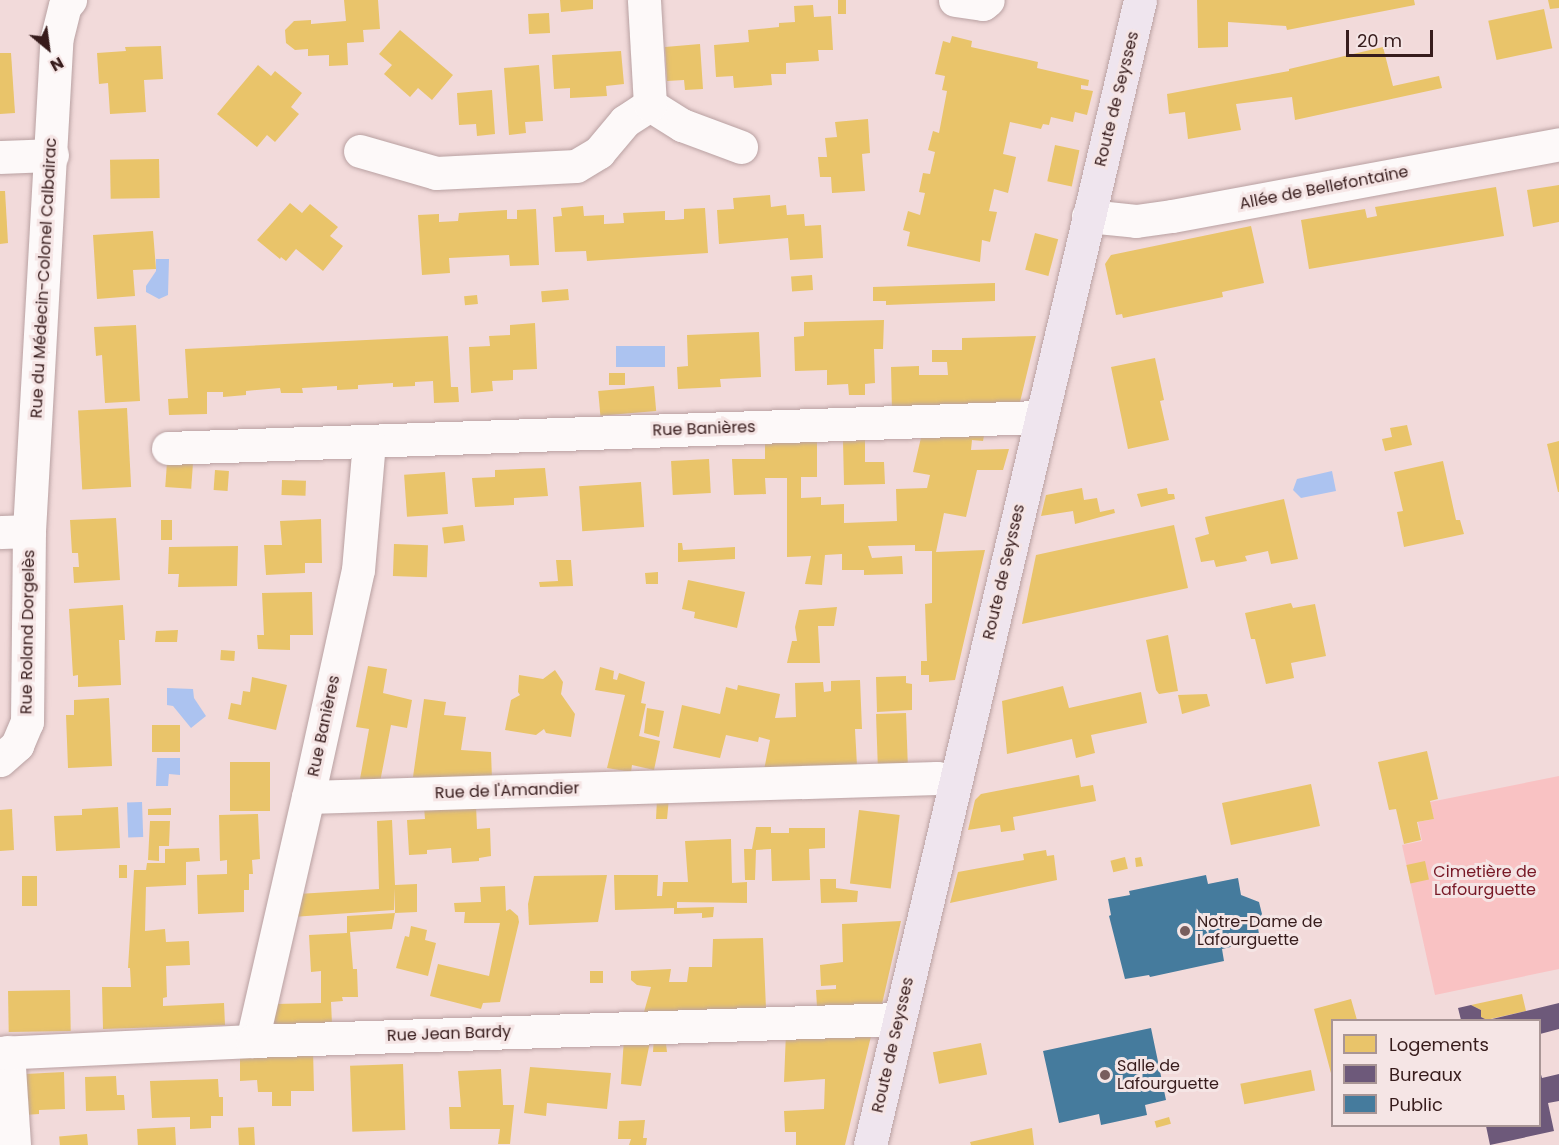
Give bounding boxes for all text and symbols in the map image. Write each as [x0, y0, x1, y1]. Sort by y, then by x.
north arrow [18, 18, 78, 78]
scale bar [1349, 18, 1436, 56]
text: 20 m [1357, 28, 1402, 53]
street label: Route de Seysses [1091, 29, 1143, 169]
text: N [46, 51, 68, 77]
street label: Rue du Médecin-Colonel Calbairac [27, 137, 61, 419]
street label: Allée de Bellefontaine [1238, 162, 1410, 214]
street label: Rue Banières [652, 418, 756, 440]
street label: Route de Seysses [979, 502, 1029, 642]
street label: Rue Roland Dorgelès [17, 550, 39, 714]
street label: Rue Banières [304, 674, 344, 778]
street label: Rue de l'Amandier [434, 779, 580, 803]
park label: Cimetière de Lafourguette [1433, 862, 1537, 900]
place label: Notre-Dame de Lafourguette [1197, 912, 1323, 950]
marker: Notre-Dame de Lafourguette [1178, 924, 1192, 938]
street label: Route de Seysses [868, 975, 918, 1115]
legend [1331, 1019, 1541, 1127]
street label: Rue Jean Bardy [387, 1022, 511, 1046]
text: Logements [1389, 1032, 1489, 1057]
place label: Salle de Lafourguette [1117, 1056, 1219, 1094]
text: Bureaux [1389, 1062, 1462, 1087]
marker: Salle de Lafourguette [1098, 1068, 1112, 1082]
text: Public [1389, 1092, 1443, 1117]

